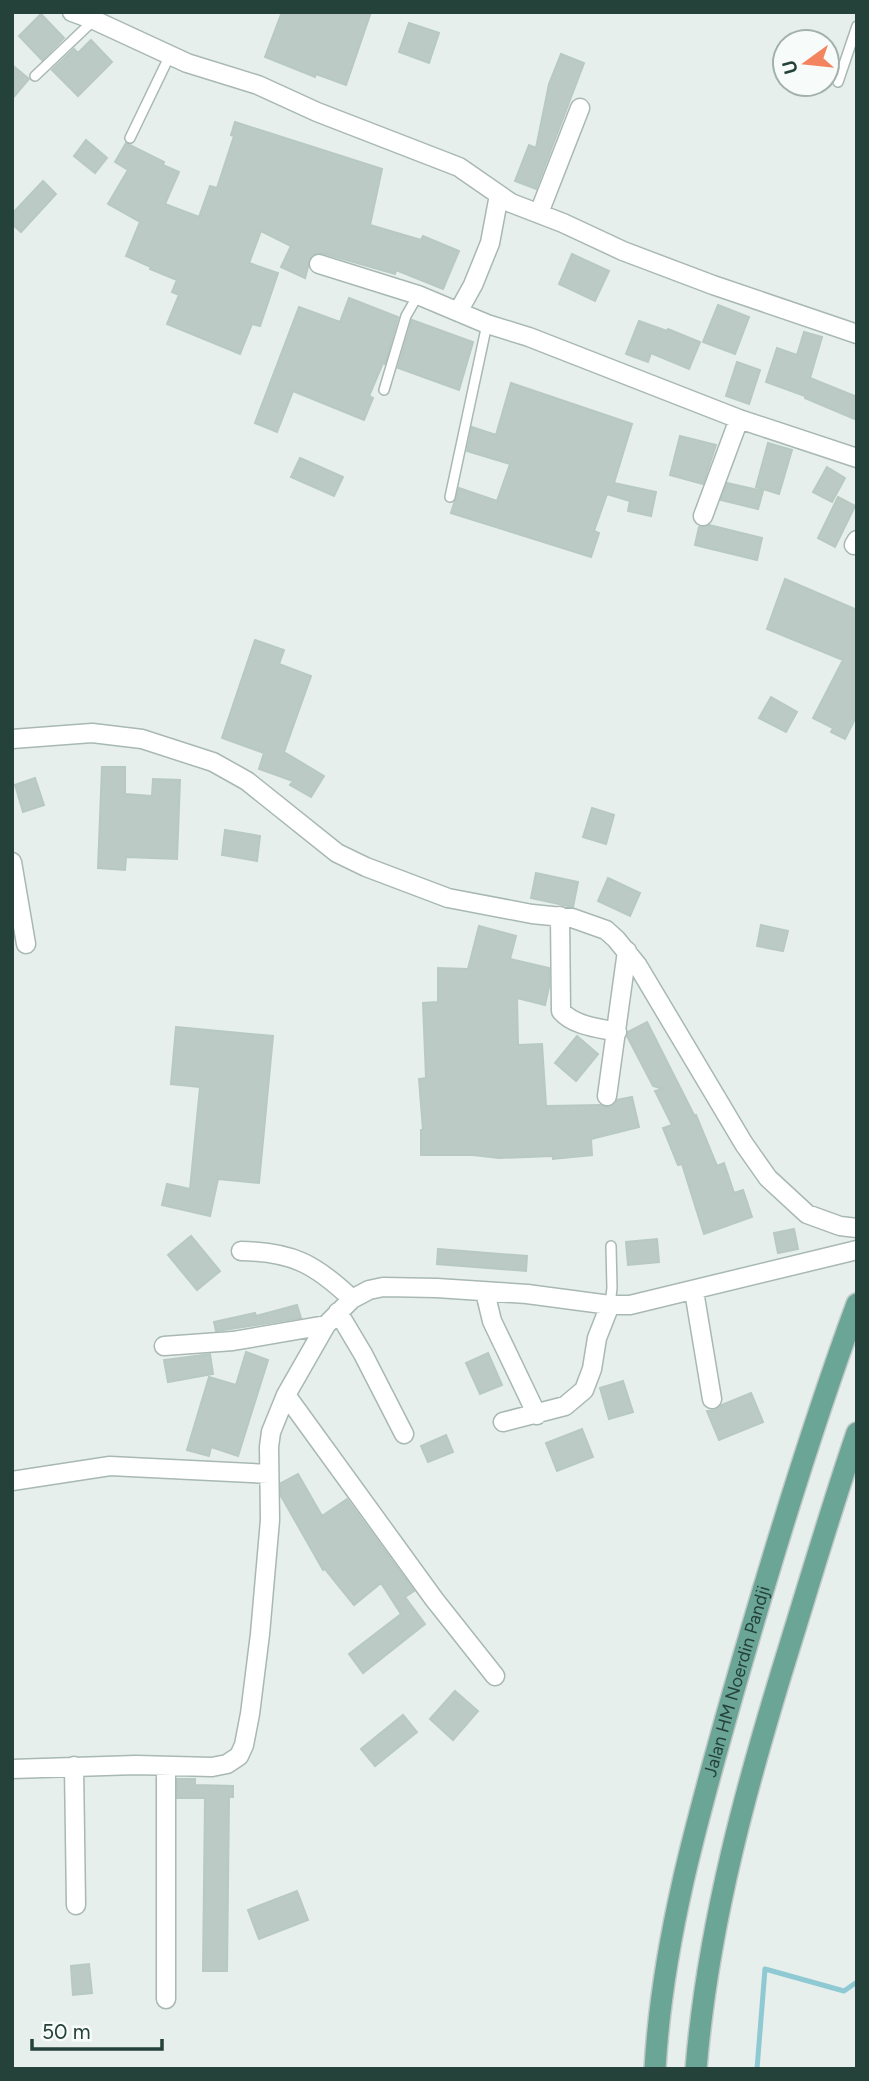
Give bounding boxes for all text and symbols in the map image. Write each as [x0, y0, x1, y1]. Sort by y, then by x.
north arrow [771, 28, 841, 98]
text: U [777, 58, 803, 77]
street label: Jalan HM Noerdin Pandji [699, 1583, 775, 1779]
scale bar [32, 2008, 161, 2052]
text: 50 m [42, 2019, 91, 2044]

